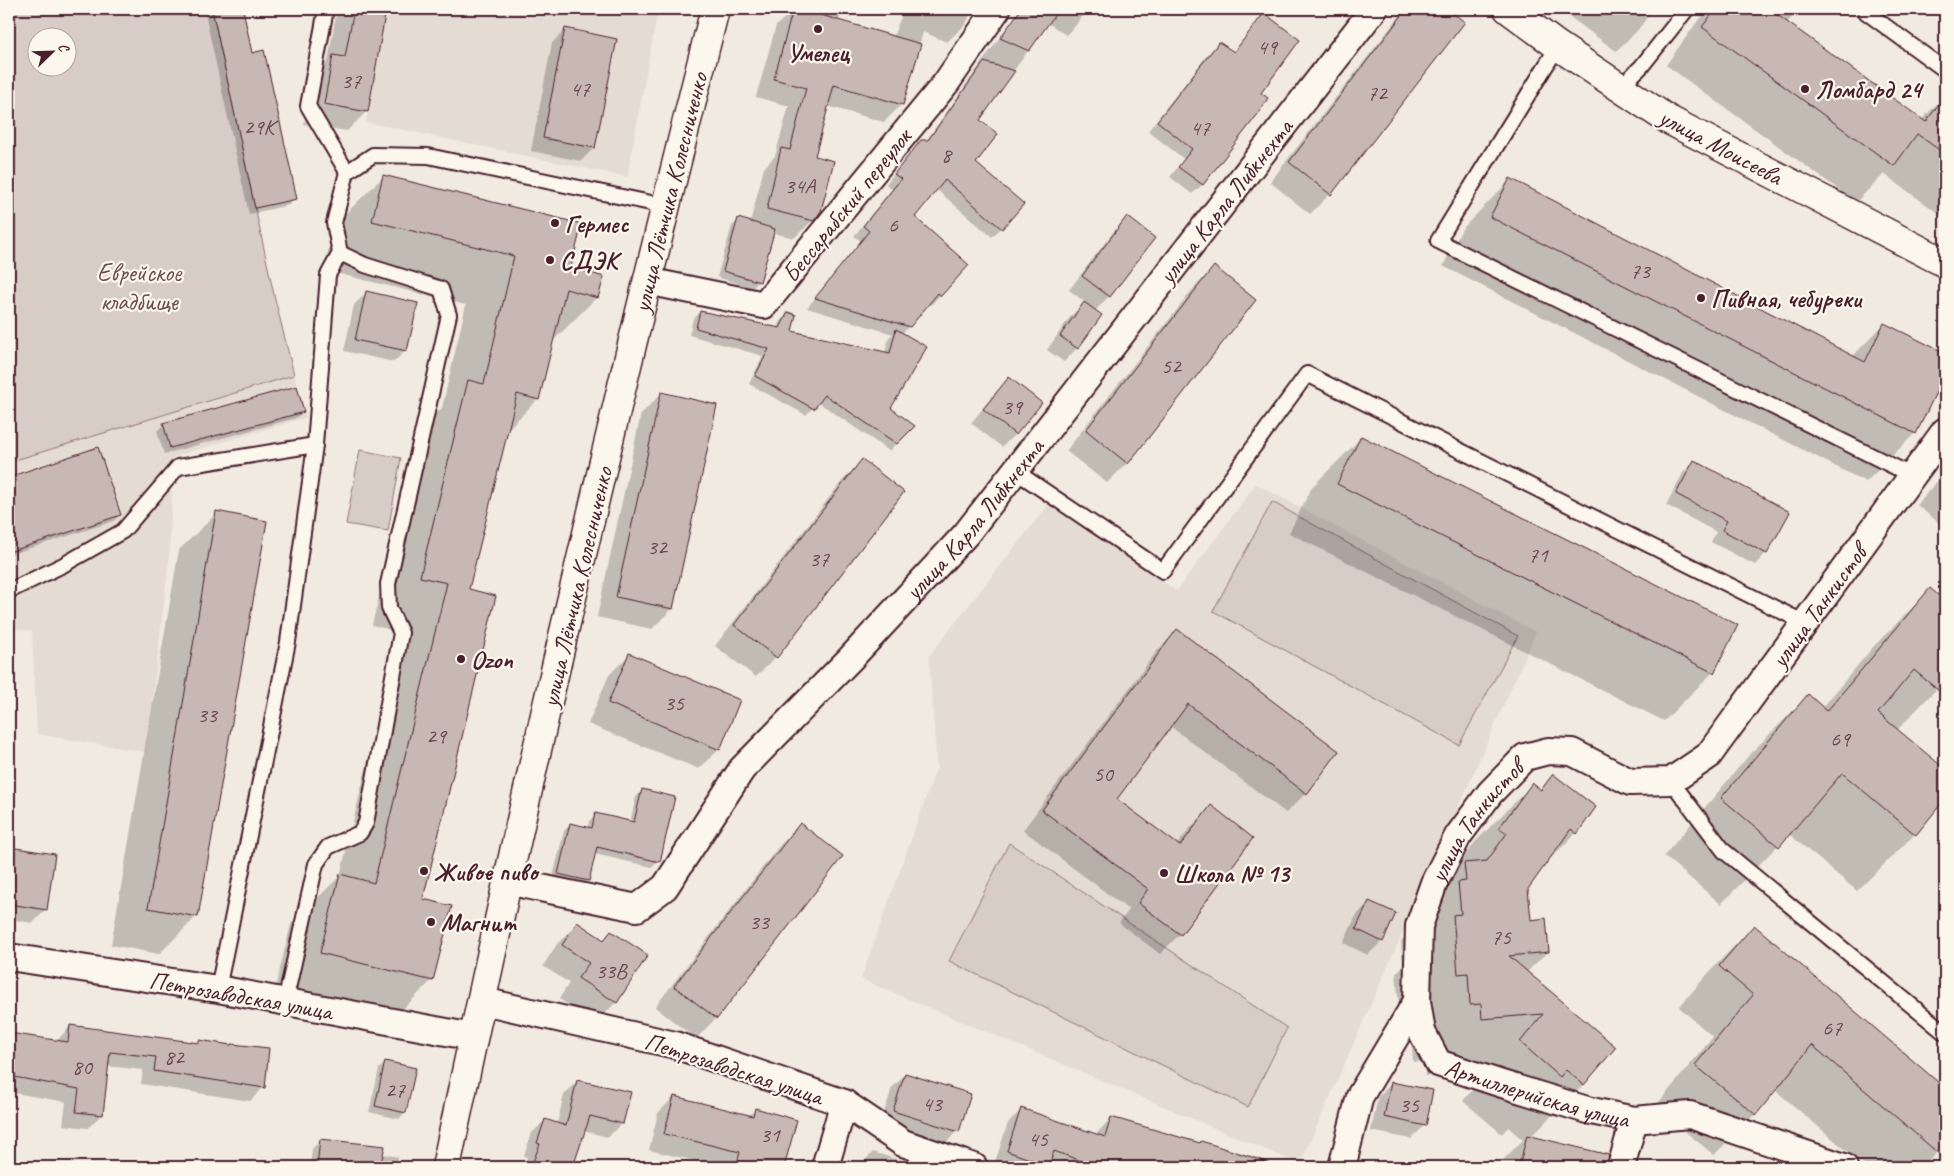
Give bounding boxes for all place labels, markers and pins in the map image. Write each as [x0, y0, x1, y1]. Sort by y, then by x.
marker: Умелец [812, 23, 824, 35]
place label: Умелец [787, 37, 850, 69]
place label: Ломбард 24 [1815, 74, 1924, 106]
marker: Ломбард 24 [1799, 83, 1811, 95]
place label: Гермес [565, 208, 629, 240]
marker: Гермес [549, 217, 561, 229]
place label: СДЭК [560, 245, 623, 277]
marker: СДЭК [544, 254, 556, 266]
place label: Пивная, чебуреки [1711, 283, 1863, 315]
marker: Пивная, чебуреки [1695, 292, 1707, 304]
place label: Ozon [471, 644, 513, 676]
marker: Ozon [455, 653, 467, 665]
place label: Живое пиво [434, 856, 540, 888]
place label: Школа № 13 [1174, 858, 1292, 890]
marker: Живое пиво [418, 865, 430, 877]
marker: Школа № 13 [1158, 867, 1170, 879]
place label: Магнит [441, 907, 517, 939]
marker: Магнит [425, 916, 437, 928]

